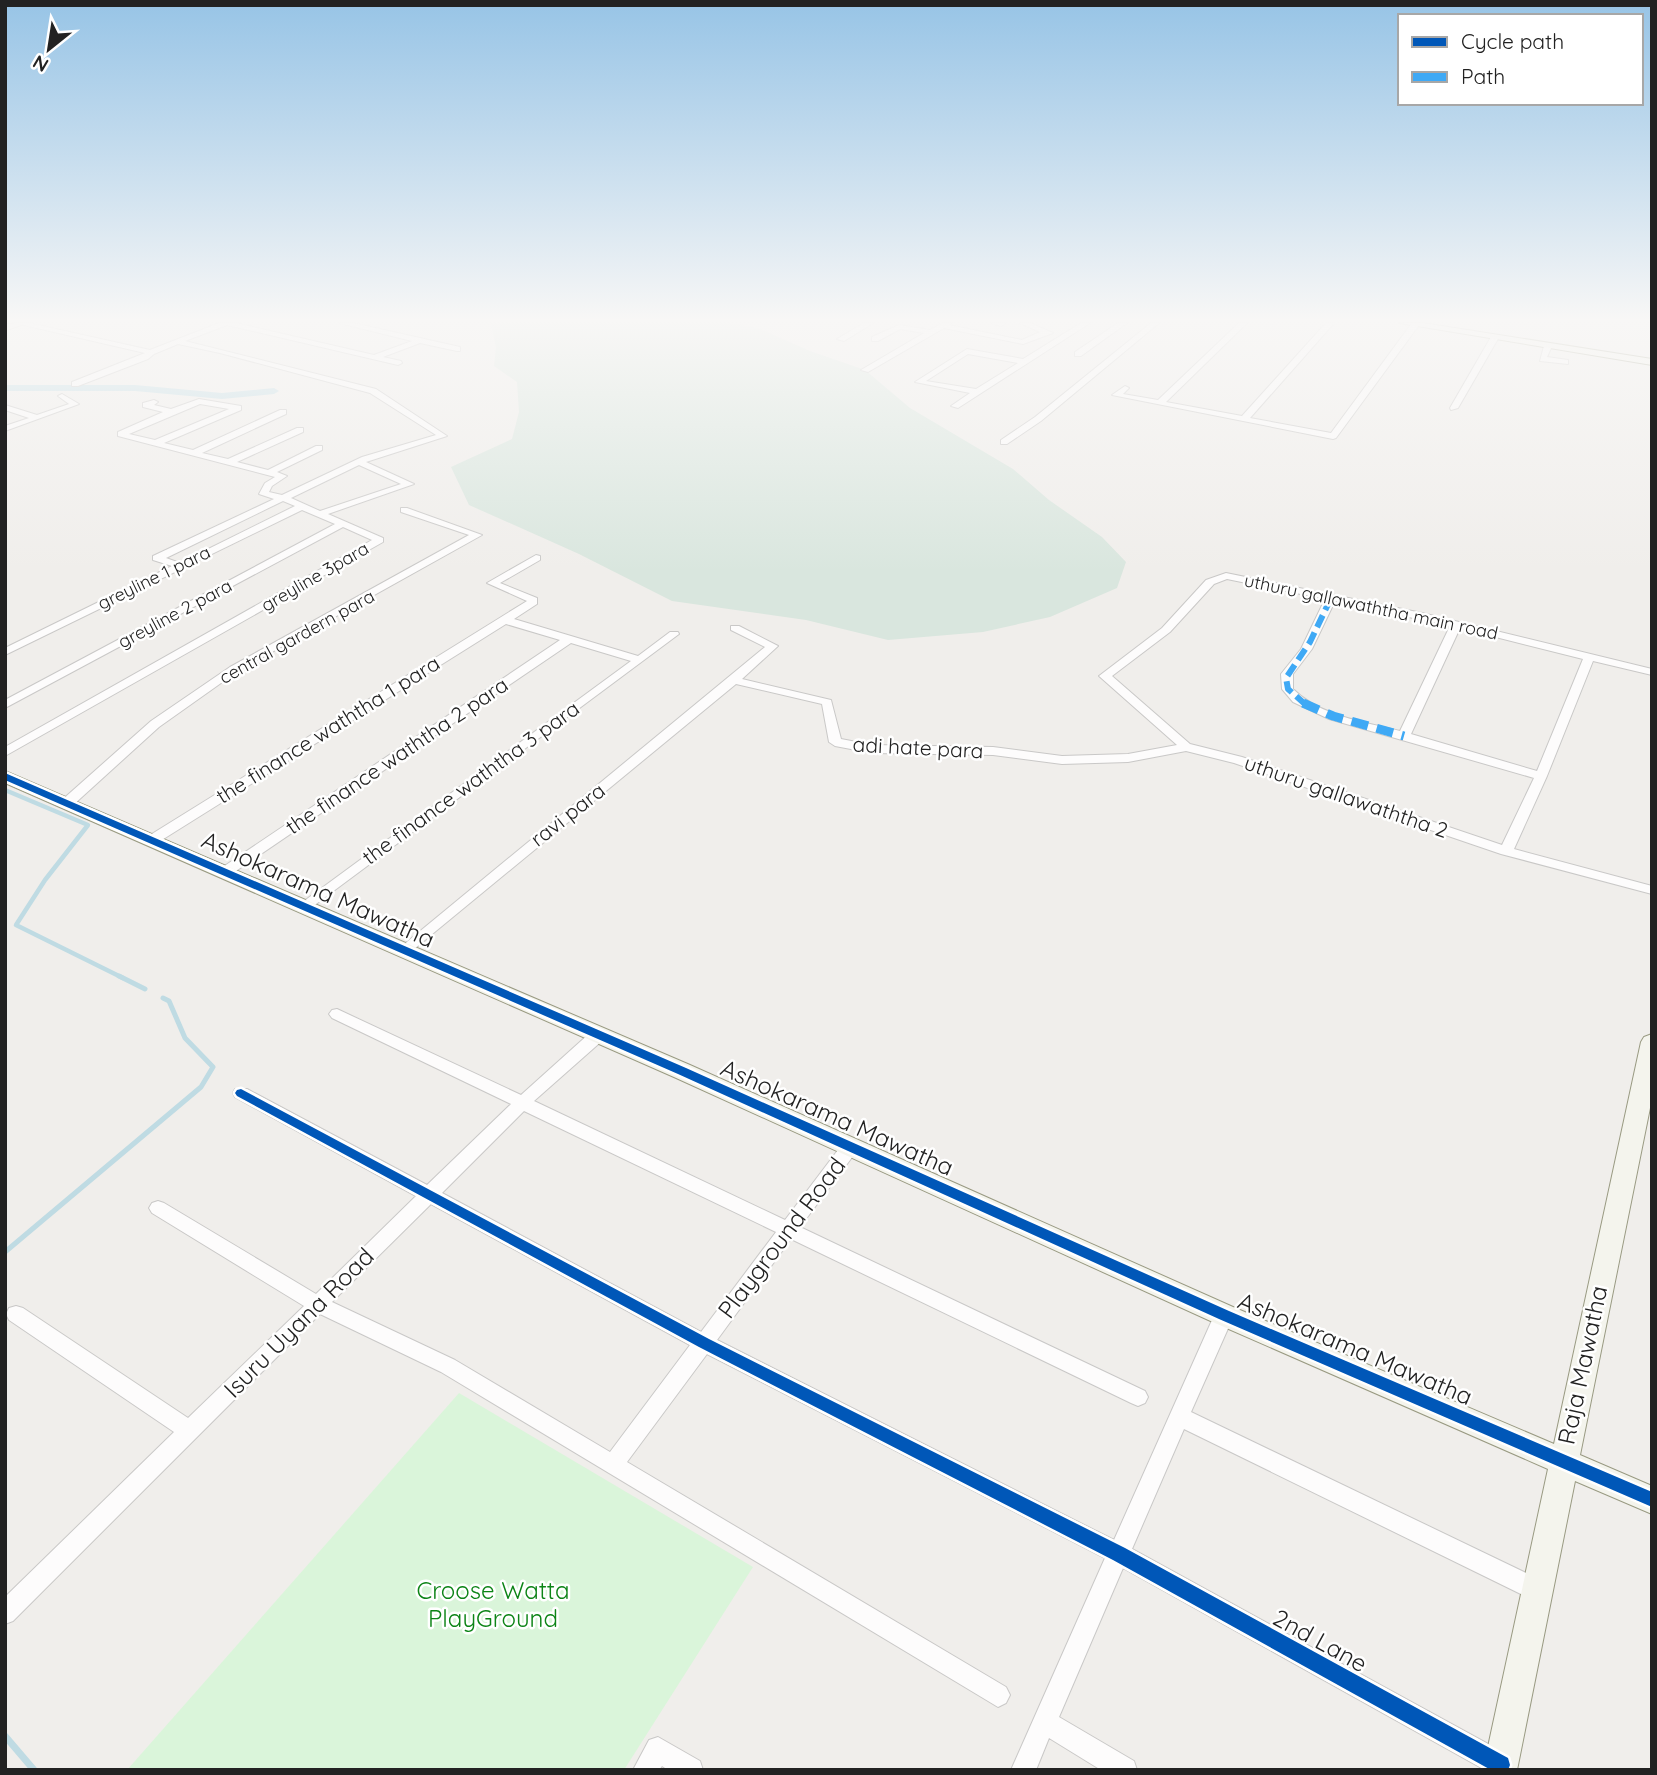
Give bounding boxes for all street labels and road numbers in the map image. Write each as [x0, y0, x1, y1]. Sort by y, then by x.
street label: greyline 3para [257, 537, 373, 617]
street label: greyline 1 para [94, 540, 214, 615]
street label: uthuru gallawaththa main road [1242, 568, 1500, 645]
street label: greyline 2 para [114, 574, 236, 653]
street label: central gardern para [215, 584, 378, 689]
street label: the finance waththa 1 para [211, 650, 444, 809]
street label: the finance waththa 2 para [280, 671, 513, 839]
street label: the finance waththa 3 para [357, 695, 584, 870]
street label: adi hate para [852, 731, 984, 763]
street label: uthuru gallawaththa 2 [1241, 749, 1451, 843]
street label: ravi para [525, 777, 610, 851]
street label: Ashokarama Mawatha [197, 824, 440, 954]
street label: Ashokarama Mawatha [716, 1052, 959, 1182]
street label: Playground Road [711, 1151, 852, 1324]
street label: Isuru Uyana Road [217, 1241, 380, 1404]
street label: Raja Mawatha [1551, 1283, 1613, 1447]
street label: Ashokarama Mawatha [1234, 1285, 1477, 1411]
street label: 2nd Lane [1268, 1602, 1373, 1678]

